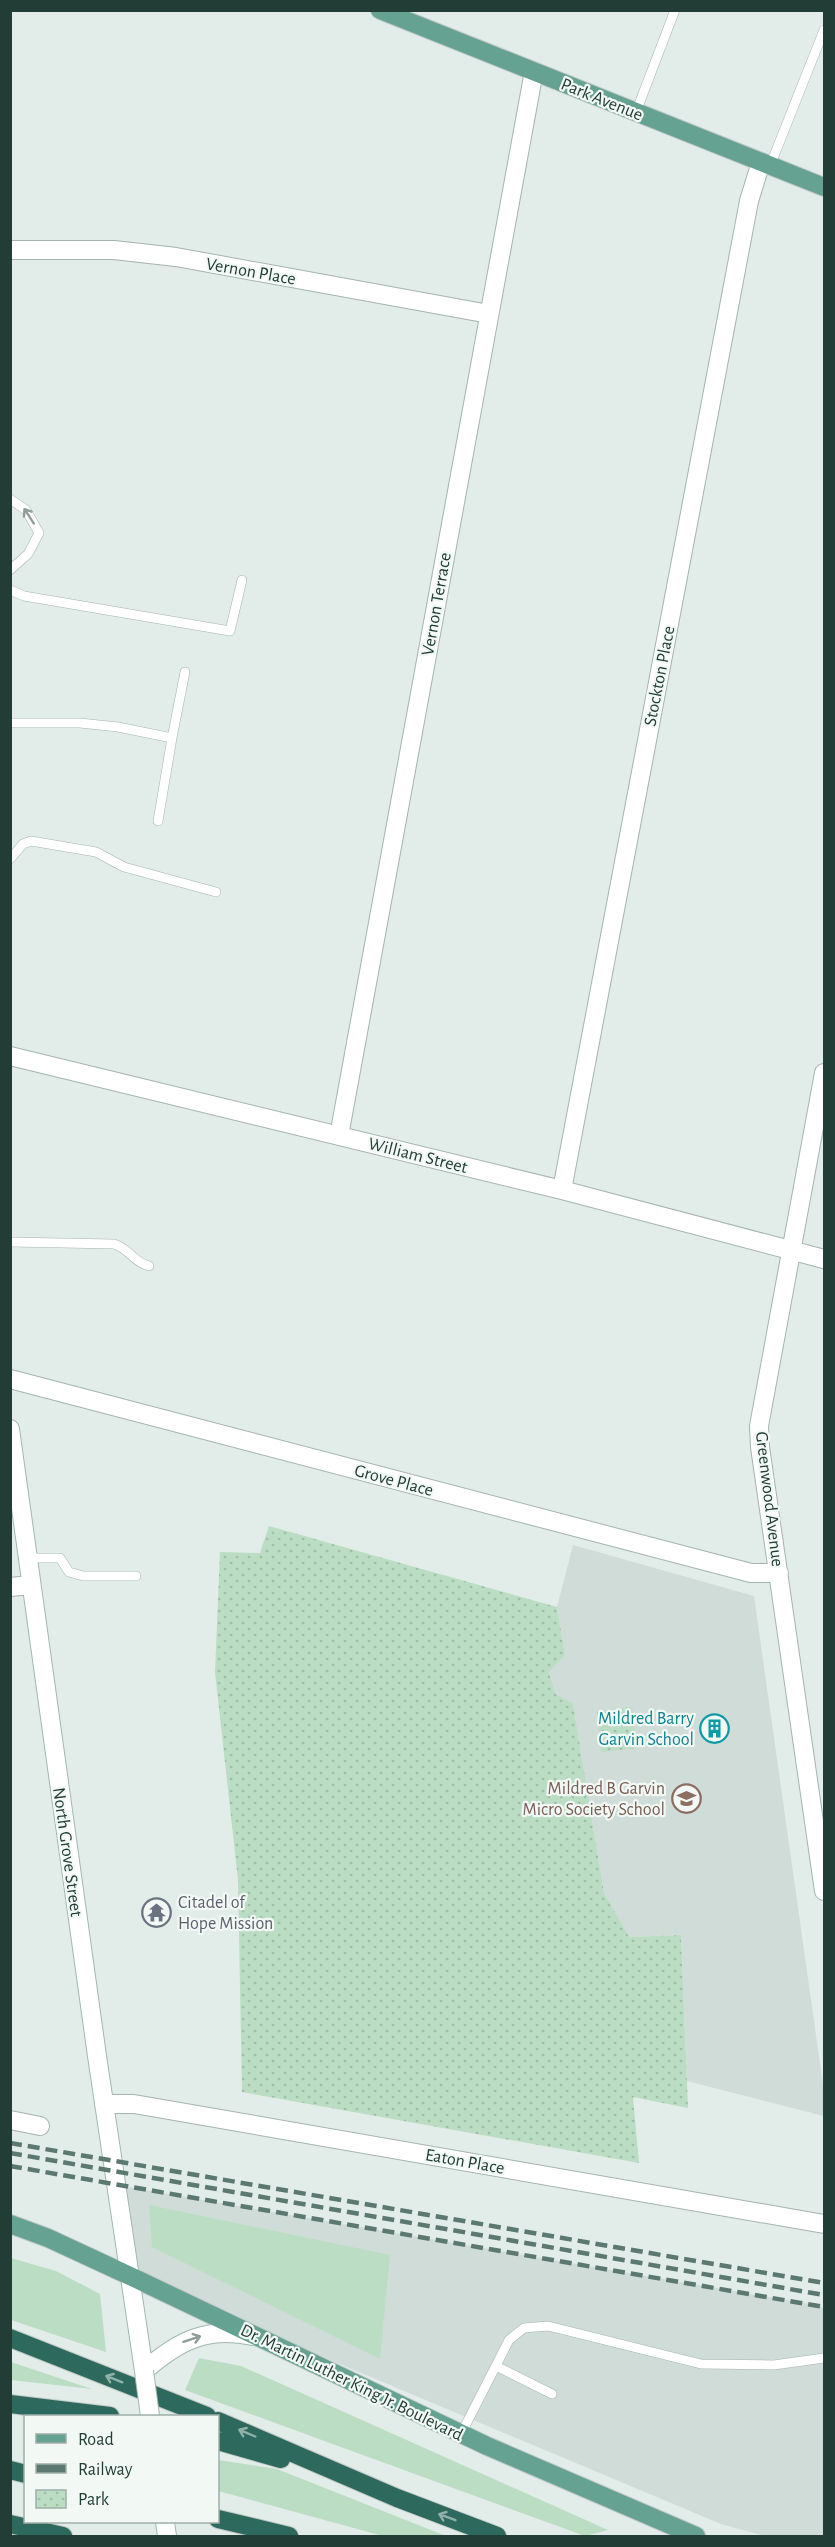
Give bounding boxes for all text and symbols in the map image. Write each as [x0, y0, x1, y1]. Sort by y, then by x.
street label: Park Avenue [558, 75, 645, 124]
street label: Vernon Place [204, 255, 297, 289]
one-way arrow [23, 509, 35, 525]
street label: Vernon Terrace [419, 551, 455, 657]
street label: Stockton Place [641, 625, 679, 728]
street label: William Street [366, 1135, 469, 1177]
street label: Greenwood Avenue [752, 1430, 786, 1568]
street label: Grove Place [352, 1462, 435, 1500]
place label: Mildred Barry Garvin School [598, 1710, 694, 1749]
building icon: Mildred Barry Garvin School [699, 1712, 731, 1744]
place label: Mildred B Garvin Micro Society School [523, 1780, 665, 1819]
school or university icon: Mildred B Garvin Micro Society School [670, 1782, 702, 1814]
street label: North Grove Street [49, 1786, 85, 1918]
place label: Citadel of Hope Mission [178, 1894, 273, 1933]
temple icon: Citadel of Hope Mission [141, 1896, 173, 1928]
street label: Eaton Place [424, 2146, 506, 2178]
street label: Dr. Martin Luther King Jr. Boulevard [237, 2321, 466, 2445]
one-way arrow [182, 2333, 201, 2344]
one-way arrow [106, 2372, 124, 2383]
legend [24, 2415, 219, 2523]
one-way arrow [238, 2427, 256, 2438]
text: Road [78, 2431, 114, 2449]
text: Railway [78, 2461, 133, 2479]
text: Park [78, 2491, 110, 2509]
one-way arrow [438, 2511, 457, 2522]

